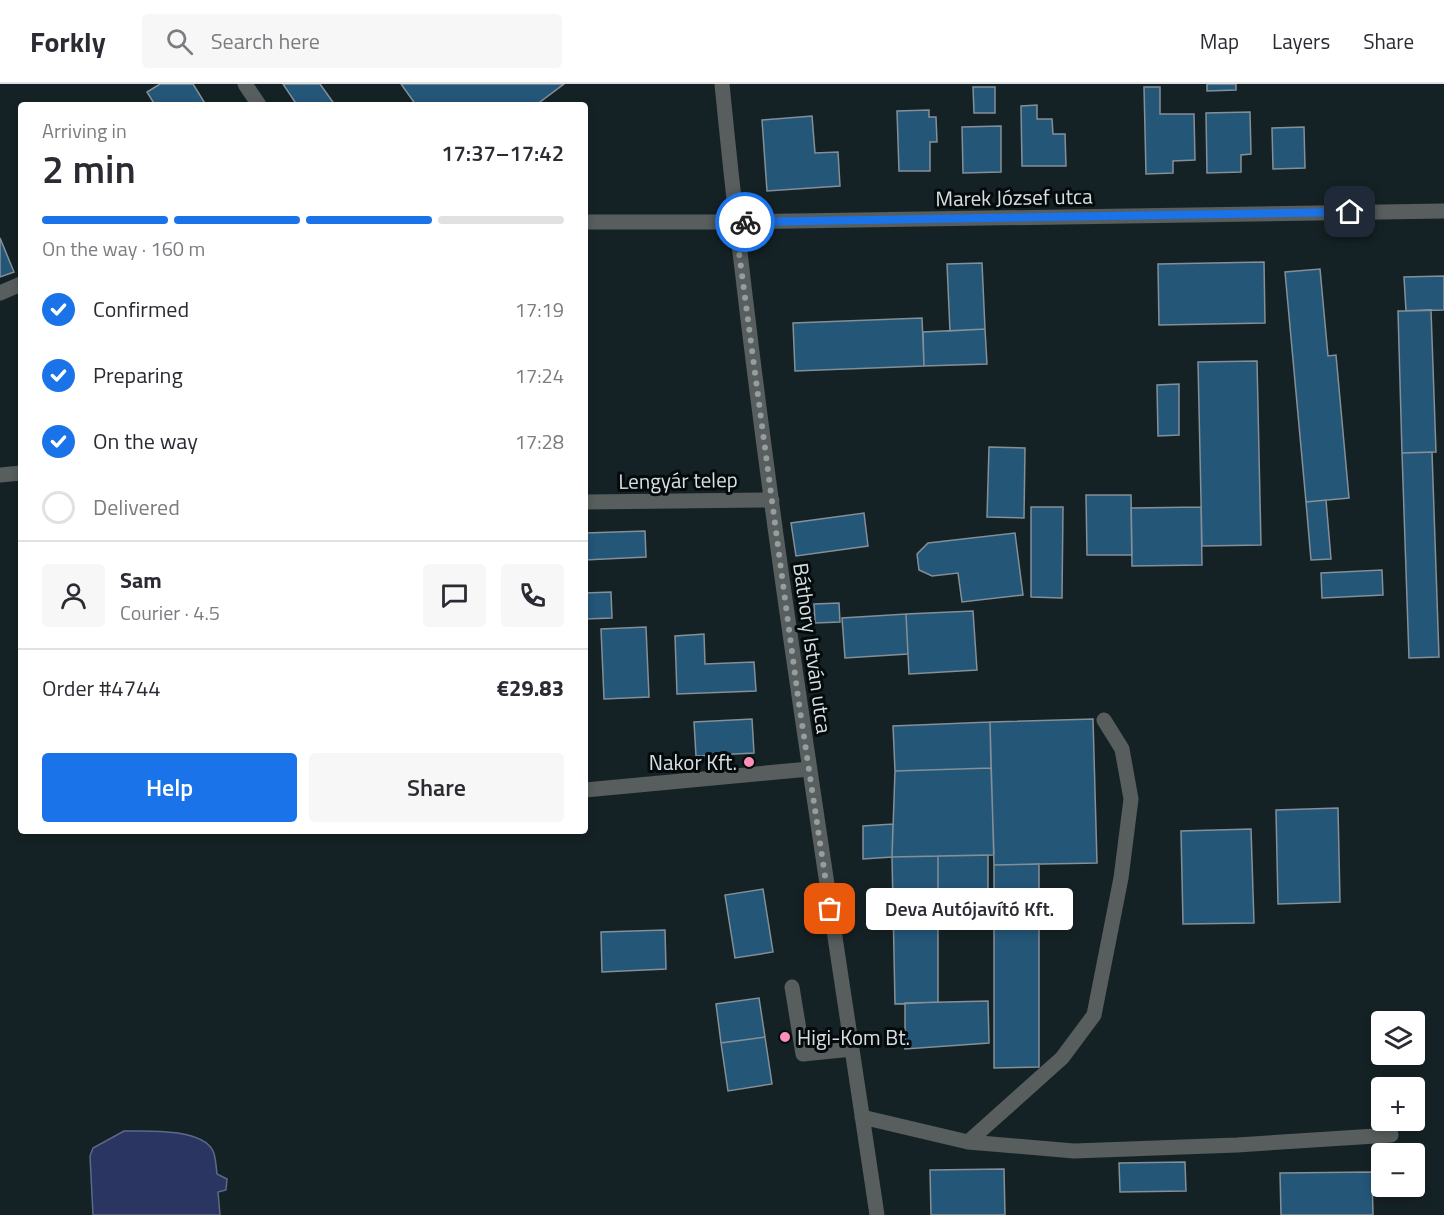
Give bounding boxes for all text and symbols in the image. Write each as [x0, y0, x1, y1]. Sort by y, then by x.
search box [142, 14, 562, 68]
text: Forkly [30, 20, 106, 63]
text: Search here [211, 24, 320, 58]
icon: search [163, 25, 196, 58]
text: Map [1200, 25, 1239, 57]
text: Layers [1272, 25, 1330, 57]
text: Share [1363, 25, 1414, 57]
text: Arriving in [42, 115, 127, 146]
text: 17:37–17:42 [441, 136, 564, 170]
text: 2 min [42, 139, 136, 198]
street label: Marek József utca [935, 180, 1093, 214]
pin [1324, 186, 1375, 237]
courier [715, 192, 775, 252]
icon: home [1333, 195, 1366, 228]
icon: bike [729, 206, 762, 239]
text: On the way · 160 m [42, 233, 205, 264]
text: Confirmed [93, 292, 189, 326]
icon: check [42, 293, 75, 326]
text: 17:19 [515, 294, 564, 325]
text: Preparing [93, 358, 183, 392]
icon: check [42, 359, 75, 392]
text: 17:24 [515, 360, 564, 391]
text: On the way [93, 424, 198, 458]
icon: check [42, 425, 75, 458]
text: 17:28 [515, 426, 564, 457]
street label: Lengyár telep [618, 463, 738, 497]
text: Delivered [93, 490, 180, 524]
street label: Báthory István utca [785, 561, 841, 736]
text: Sam [120, 563, 162, 597]
button: person [42, 564, 105, 627]
button: chat [423, 564, 486, 627]
button: phone [501, 564, 564, 627]
text: Courier · 4.5 [120, 597, 220, 628]
text: Order #4744 [42, 671, 161, 705]
text: €29.83 [497, 671, 564, 705]
place label: Nakor Kft. [649, 746, 737, 778]
button: Help [42, 753, 297, 822]
button: Share [309, 753, 564, 822]
marker: Nakor Kft. [742, 755, 756, 769]
pin [804, 883, 855, 934]
callout: Deva Autójavító Kft. [866, 888, 1073, 930]
icon: bag [813, 892, 846, 925]
text: Deva Autójavító Kft. [885, 893, 1054, 924]
map controls [1371, 1011, 1425, 1197]
button: layers [1371, 1011, 1425, 1065]
place label: Higi-Kom Bt. [797, 1021, 910, 1053]
marker: Higi-Kom Bt. [778, 1030, 792, 1044]
button: + [1371, 1077, 1425, 1131]
button: − [1371, 1143, 1425, 1197]

